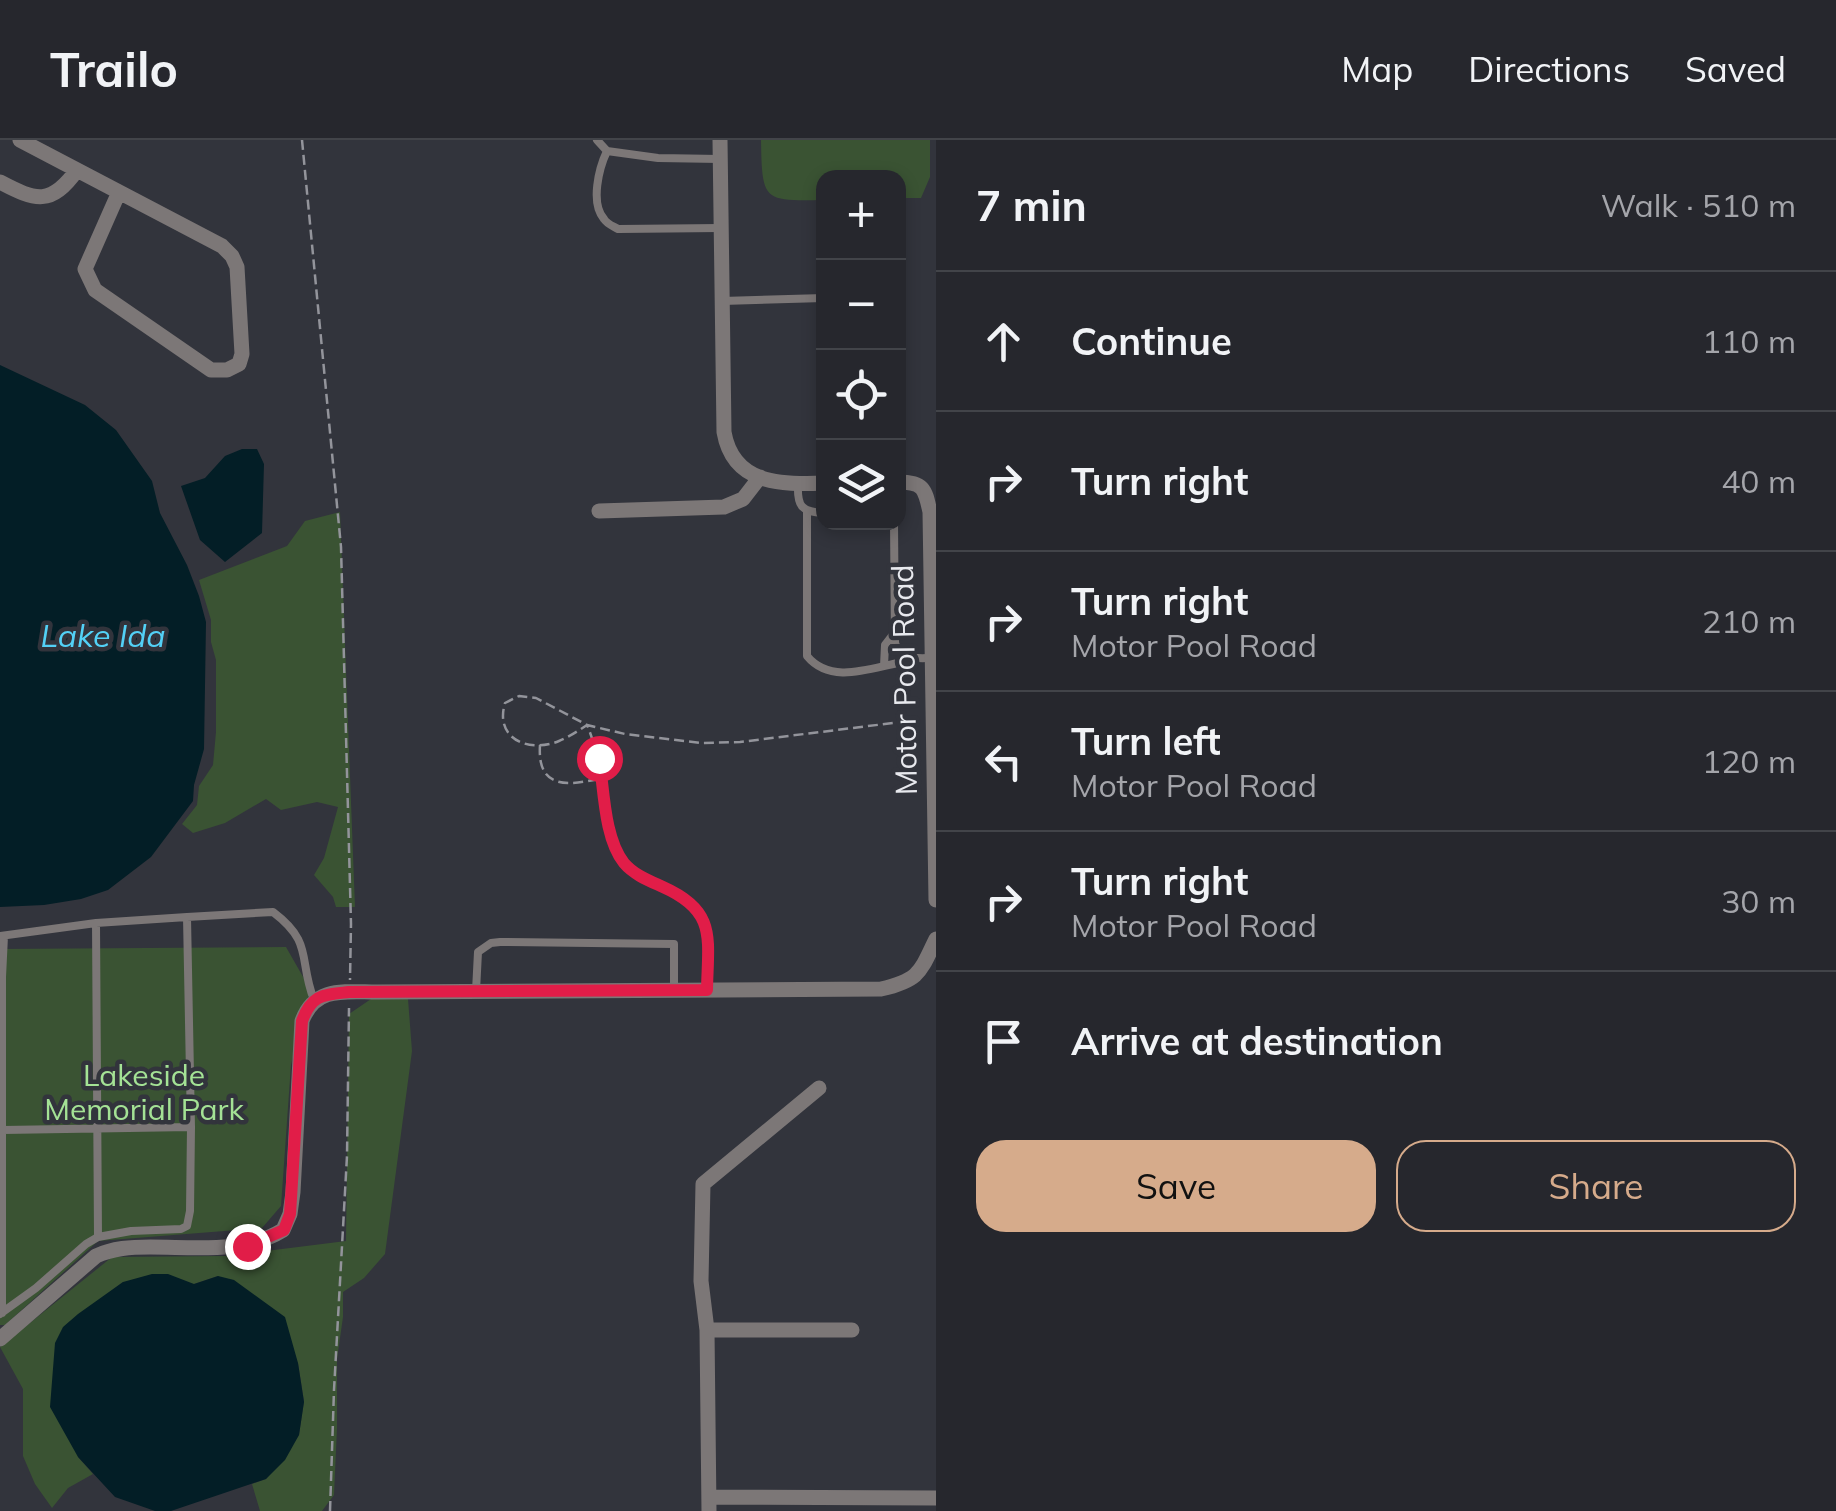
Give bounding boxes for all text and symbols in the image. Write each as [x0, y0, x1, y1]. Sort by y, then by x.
text: Trailo [50, 39, 178, 99]
text: Map [1341, 47, 1413, 91]
text: Directions [1468, 47, 1630, 91]
text: Saved [1685, 47, 1786, 91]
map controls [816, 170, 906, 530]
button: + [816, 170, 906, 260]
text: 7 min [976, 179, 1087, 232]
text: Walk · 510 m [1601, 185, 1796, 225]
button: − [816, 260, 906, 350]
icon: ahead [976, 314, 1031, 369]
text: Continue [1071, 317, 1232, 365]
text: 110 m [1702, 321, 1796, 361]
button: locate [816, 350, 906, 440]
button: layers [816, 440, 906, 530]
icon: right [976, 454, 1031, 509]
text: Turn right [1071, 457, 1248, 505]
text: 40 m [1721, 461, 1796, 501]
street label: Motor Pool Road [883, 564, 925, 796]
text: Turn right [1071, 577, 1248, 625]
icon: right [976, 594, 1031, 649]
text: 210 m [1702, 601, 1796, 641]
water label: Lake Ida [40, 615, 166, 655]
text: Motor Pool Road [1071, 625, 1317, 665]
text: Turn left [1071, 717, 1221, 765]
icon: left [976, 734, 1031, 789]
route start [577, 736, 623, 782]
text: 120 m [1702, 741, 1796, 781]
text: Motor Pool Road [1071, 765, 1317, 805]
text: Turn right [1071, 857, 1248, 905]
icon: right [976, 874, 1031, 929]
text: 30 m [1721, 881, 1796, 921]
text: Motor Pool Road [1071, 905, 1317, 945]
icon: arrive [976, 1014, 1031, 1069]
text: Arrive at destination [1071, 1017, 1443, 1065]
park label: Lakeside Memorial Park [44, 1056, 244, 1128]
button: Save [976, 1140, 1376, 1232]
button: Share [1396, 1140, 1796, 1232]
route end [225, 1224, 271, 1270]

